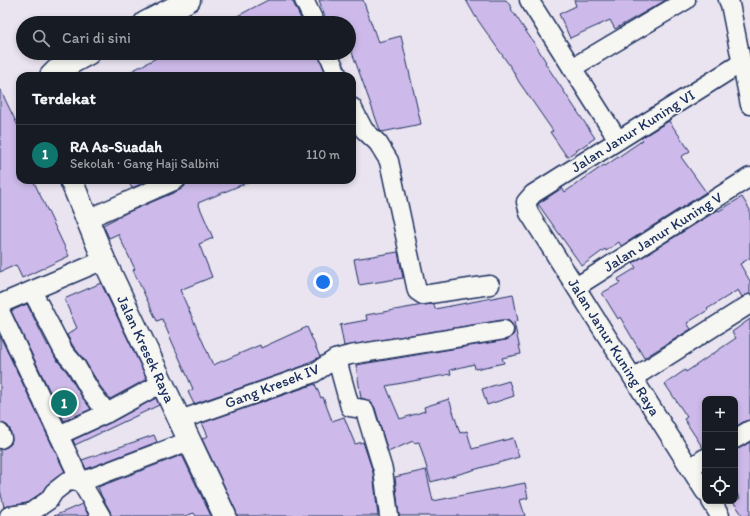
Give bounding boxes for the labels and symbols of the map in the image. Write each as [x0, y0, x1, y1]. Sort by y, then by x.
street label: Jalan Janur Kuning VI [568, 86, 698, 176]
street label: Jalan Janur Kuning V [600, 188, 726, 276]
your location [313, 272, 333, 292]
street label: Jalan Janur Kuning Raya [564, 275, 664, 420]
street label: Jalan Kresek Raya [113, 292, 179, 406]
street label: Gang Kresek IV [222, 360, 322, 412]
pin: 1 [51, 388, 77, 418]

